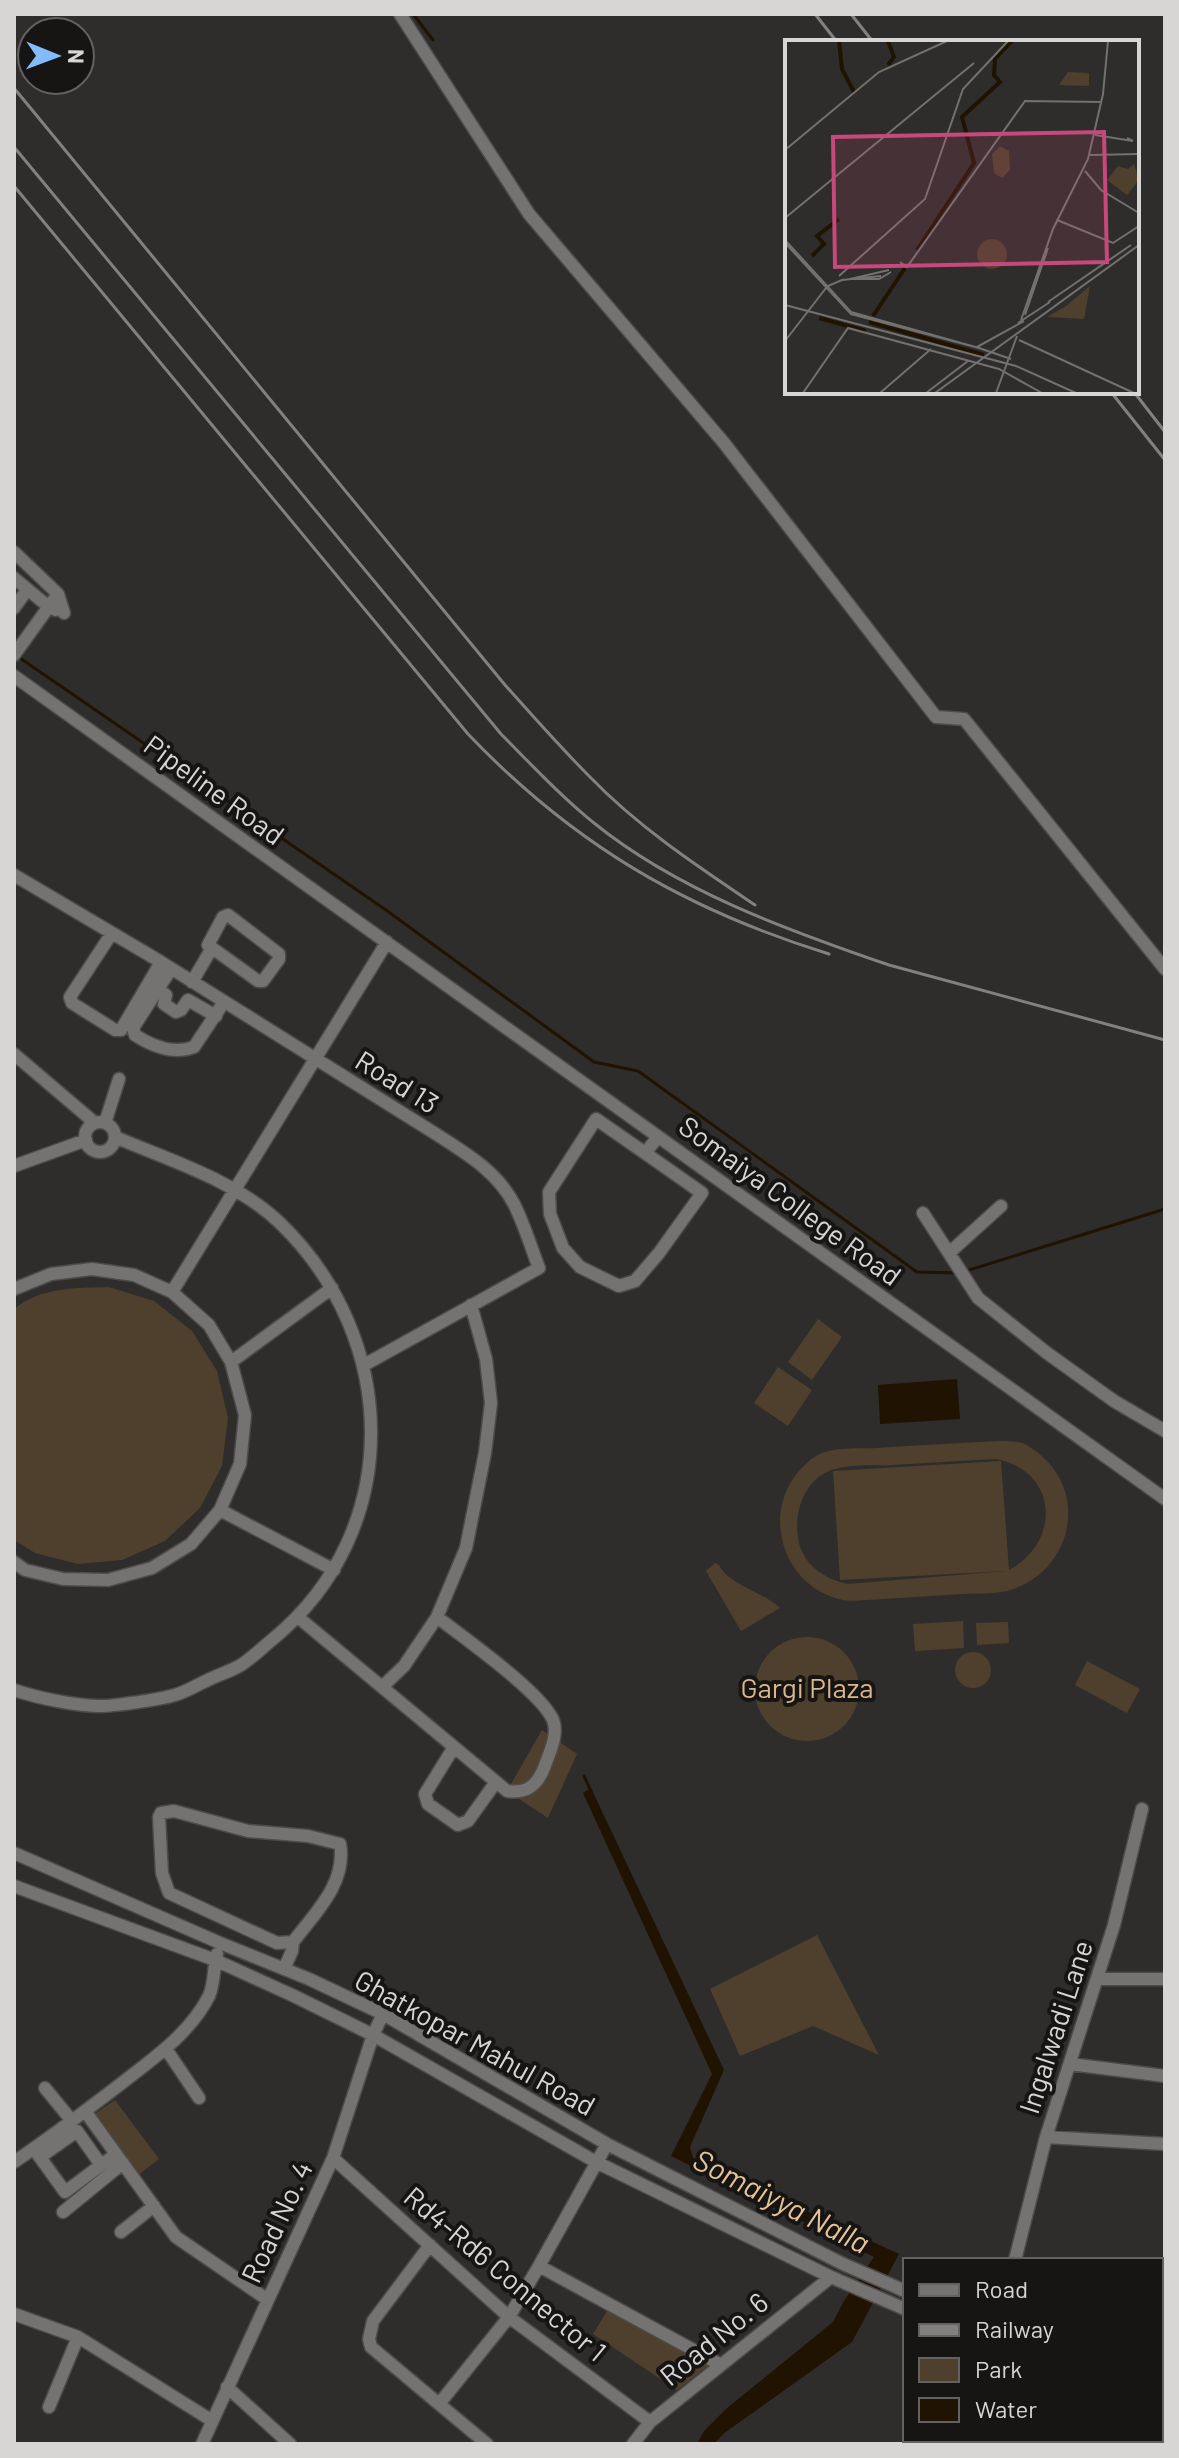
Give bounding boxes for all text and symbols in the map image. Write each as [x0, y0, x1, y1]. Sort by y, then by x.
north arrow [16, 16, 96, 96]
inset map [785, 40, 1139, 394]
text: N [64, 49, 90, 64]
street label: Pipeline Road [138, 727, 291, 851]
street label: Road 13 [350, 1042, 445, 1120]
street label: Somaiya College Road [673, 1108, 908, 1292]
park label: Gargi Plaza [741, 1670, 873, 1704]
street label: Ingalwadi Lane [1011, 1936, 1099, 2118]
street label: Ghatkopar Mahul Road [349, 1962, 602, 2122]
water label: Somaiyya Nalla [688, 2140, 876, 2260]
street label: Road No. 4 [233, 2155, 319, 2288]
street label: Rd4-Rd6 Connector 1 [398, 2179, 614, 2368]
legend [903, 2258, 1163, 2442]
text: Road [975, 2274, 1028, 2303]
street label: Road No. 6 [652, 2284, 774, 2392]
text: Railway [975, 2314, 1054, 2343]
text: Park [975, 2354, 1022, 2383]
text: Water [975, 2394, 1037, 2423]

